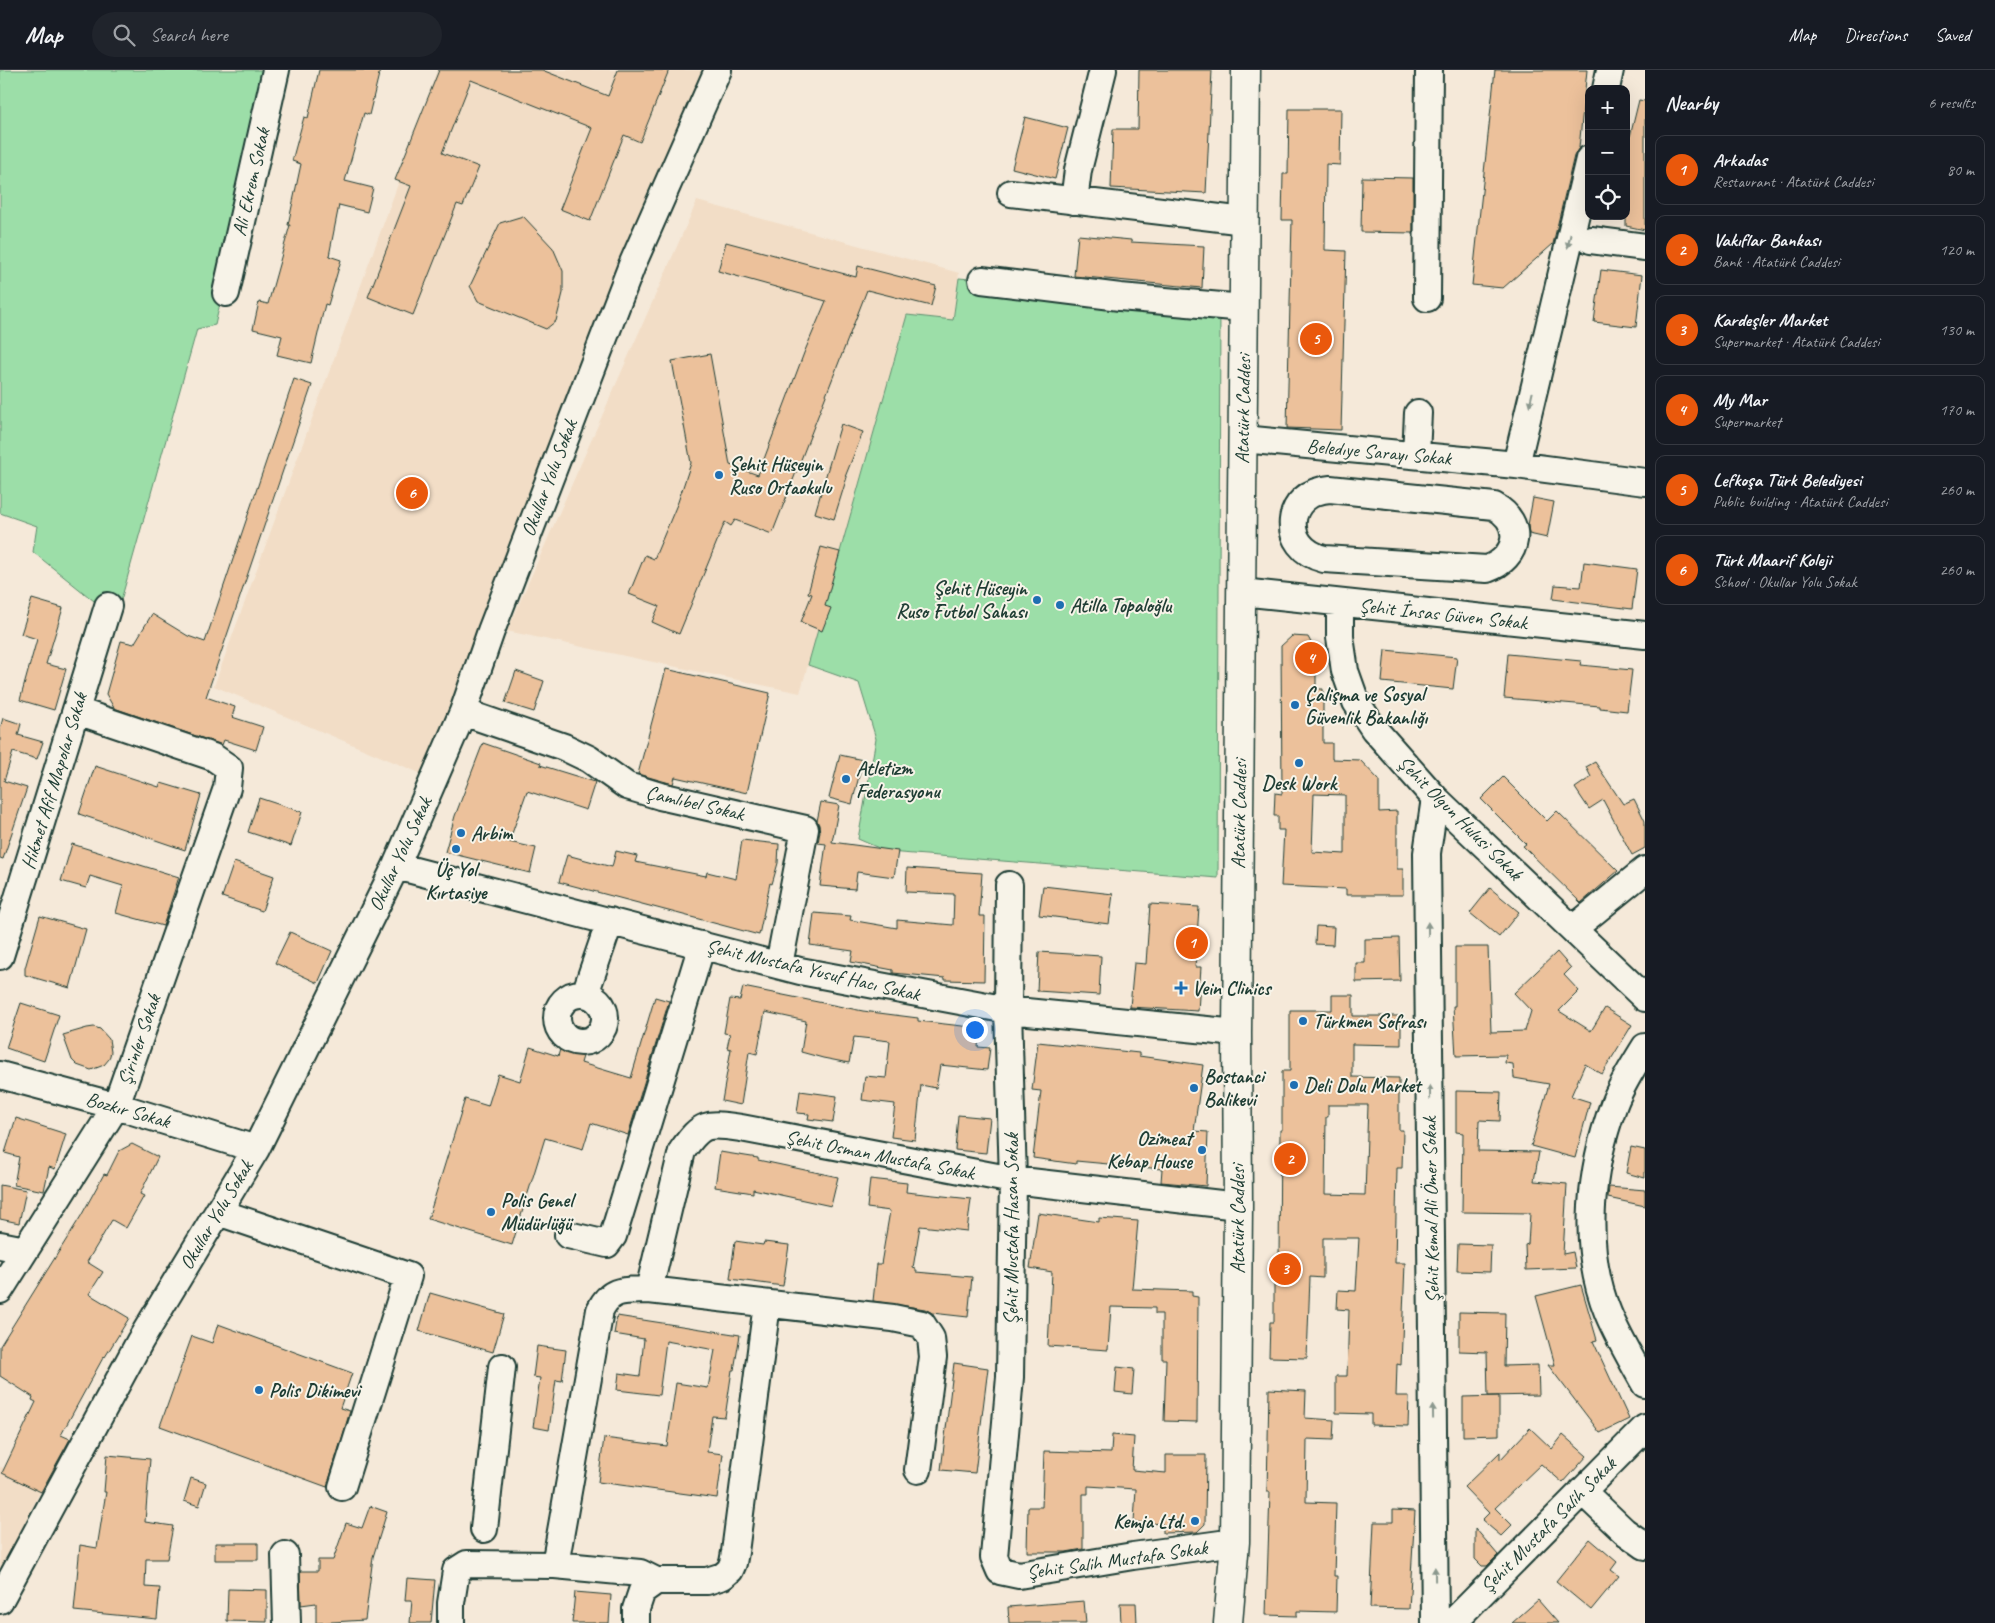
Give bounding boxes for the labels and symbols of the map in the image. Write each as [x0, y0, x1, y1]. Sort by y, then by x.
street label: Ali Ekrem Sokak [226, 124, 276, 238]
one-way arrow [1565, 233, 1573, 248]
pin: 5 [1300, 320, 1332, 358]
street label: Atatürk Caddesi [1230, 352, 1256, 464]
one-way arrow [1527, 391, 1535, 406]
street label: Okullar Yolu Sokak [515, 415, 583, 540]
street label: Beledıye Sarayı Sokak [1306, 433, 1454, 471]
place label: Şehit Hüseyin Ruso Ortaokulu [729, 452, 833, 500]
marker: Şehit Hüseyin Ruso Ortaokulu [713, 469, 725, 481]
pin: 6 [396, 474, 428, 512]
place label: Şehit Hüseyin Ruso Futbol Sahası [896, 576, 1029, 624]
place label: Atilla Topaloğlu [1070, 593, 1173, 618]
street label: Şehit İnsas Güven Sokak [1358, 593, 1530, 635]
marker: Şehit Hüseyin Ruso Futbol Sahası [1031, 594, 1043, 606]
marker: Atilla Topaloğlu [1054, 599, 1066, 611]
pin: 4 [1295, 639, 1327, 677]
place label: Çalişma ve Sosyal Güvenlik Bakanlığı [1305, 682, 1428, 730]
street label: Hikmet Afif Mapolar Sokak [15, 688, 93, 872]
marker: Çalişma ve Sosyal Güvenlik Bakanlığı [1289, 699, 1301, 711]
street label: Şehit Olgun Hulusi Sokak [1392, 750, 1529, 887]
place label: Atletizm Federasyonu [856, 756, 941, 804]
street label: Atatürk Caddesi [1226, 757, 1252, 869]
marker: Desk Work [1293, 757, 1305, 769]
place label: Desk Work [1262, 771, 1339, 796]
marker: Atletizm Federasyonu [840, 773, 852, 785]
street label: Çamlıbel Sokak [644, 780, 748, 827]
street label: Okullar Yolu Sokak [363, 791, 438, 915]
place label: Arbim [471, 821, 514, 846]
marker: Arbim [455, 827, 467, 839]
marker: Üç Yol Kırtasiye [450, 843, 462, 855]
place label: Üç Yol Kırtasiye [425, 857, 488, 905]
one-way arrow [1424, 921, 1432, 937]
pin: 1 [1176, 924, 1208, 962]
street label: Şehit Mustafa Yusuf Hacı Sokak [704, 933, 924, 1007]
place label: Vein Clinics [1192, 976, 1273, 1001]
marker: Vein Clinics [1174, 981, 1188, 995]
street label: Şirinler Sokak [112, 990, 167, 1089]
place label: Türkmen Sofrası [1313, 1009, 1427, 1034]
marker: Türkmen Sofrası [1297, 1015, 1309, 1027]
your location [962, 1017, 988, 1043]
place label: Bostanci Balikevi [1204, 1064, 1267, 1112]
place label: Deli Dolu Market [1304, 1073, 1423, 1098]
marker: Deli Dolu Market [1288, 1079, 1300, 1091]
marker: Bostanci Balikevi [1188, 1082, 1200, 1094]
one-way arrow [1426, 1084, 1434, 1100]
street label: Bozkır Sokak [83, 1086, 174, 1134]
street label: Şehit Kemal Ali Ömer Sokak [1417, 1115, 1445, 1303]
street label: Şehit Osman Mustafa Sokak [783, 1124, 978, 1186]
place label: Ozimeat Kebap House [1107, 1126, 1195, 1174]
street label: Şehit Mustafa Hasan Sokak [999, 1131, 1024, 1325]
pin: 2 [1274, 1140, 1306, 1178]
marker: Ozimeat Kebap House [1196, 1144, 1208, 1156]
street label: Okullar Yolu Sokak [174, 1154, 259, 1274]
street label: Atatürk Caddesi [1225, 1162, 1250, 1274]
place label: Polis Genel Müdürlüğü [501, 1188, 577, 1236]
marker: Polis Genel Müdürlüğü [485, 1206, 497, 1218]
pin: 3 [1269, 1250, 1301, 1288]
place label: Polis Dikimevi [269, 1378, 363, 1403]
marker: Polis Dikimevi [253, 1384, 265, 1396]
one-way arrow [1429, 1404, 1437, 1420]
street label: Şehit Mustafa Salih Sokak [1475, 1451, 1622, 1598]
place label: Kemja Ltd. [1113, 1509, 1186, 1534]
marker: Kemja Ltd. [1189, 1515, 1201, 1527]
street label: Şehit Salih Mustafa Sokak [1025, 1535, 1211, 1585]
one-way arrow [1430, 1566, 1438, 1582]

